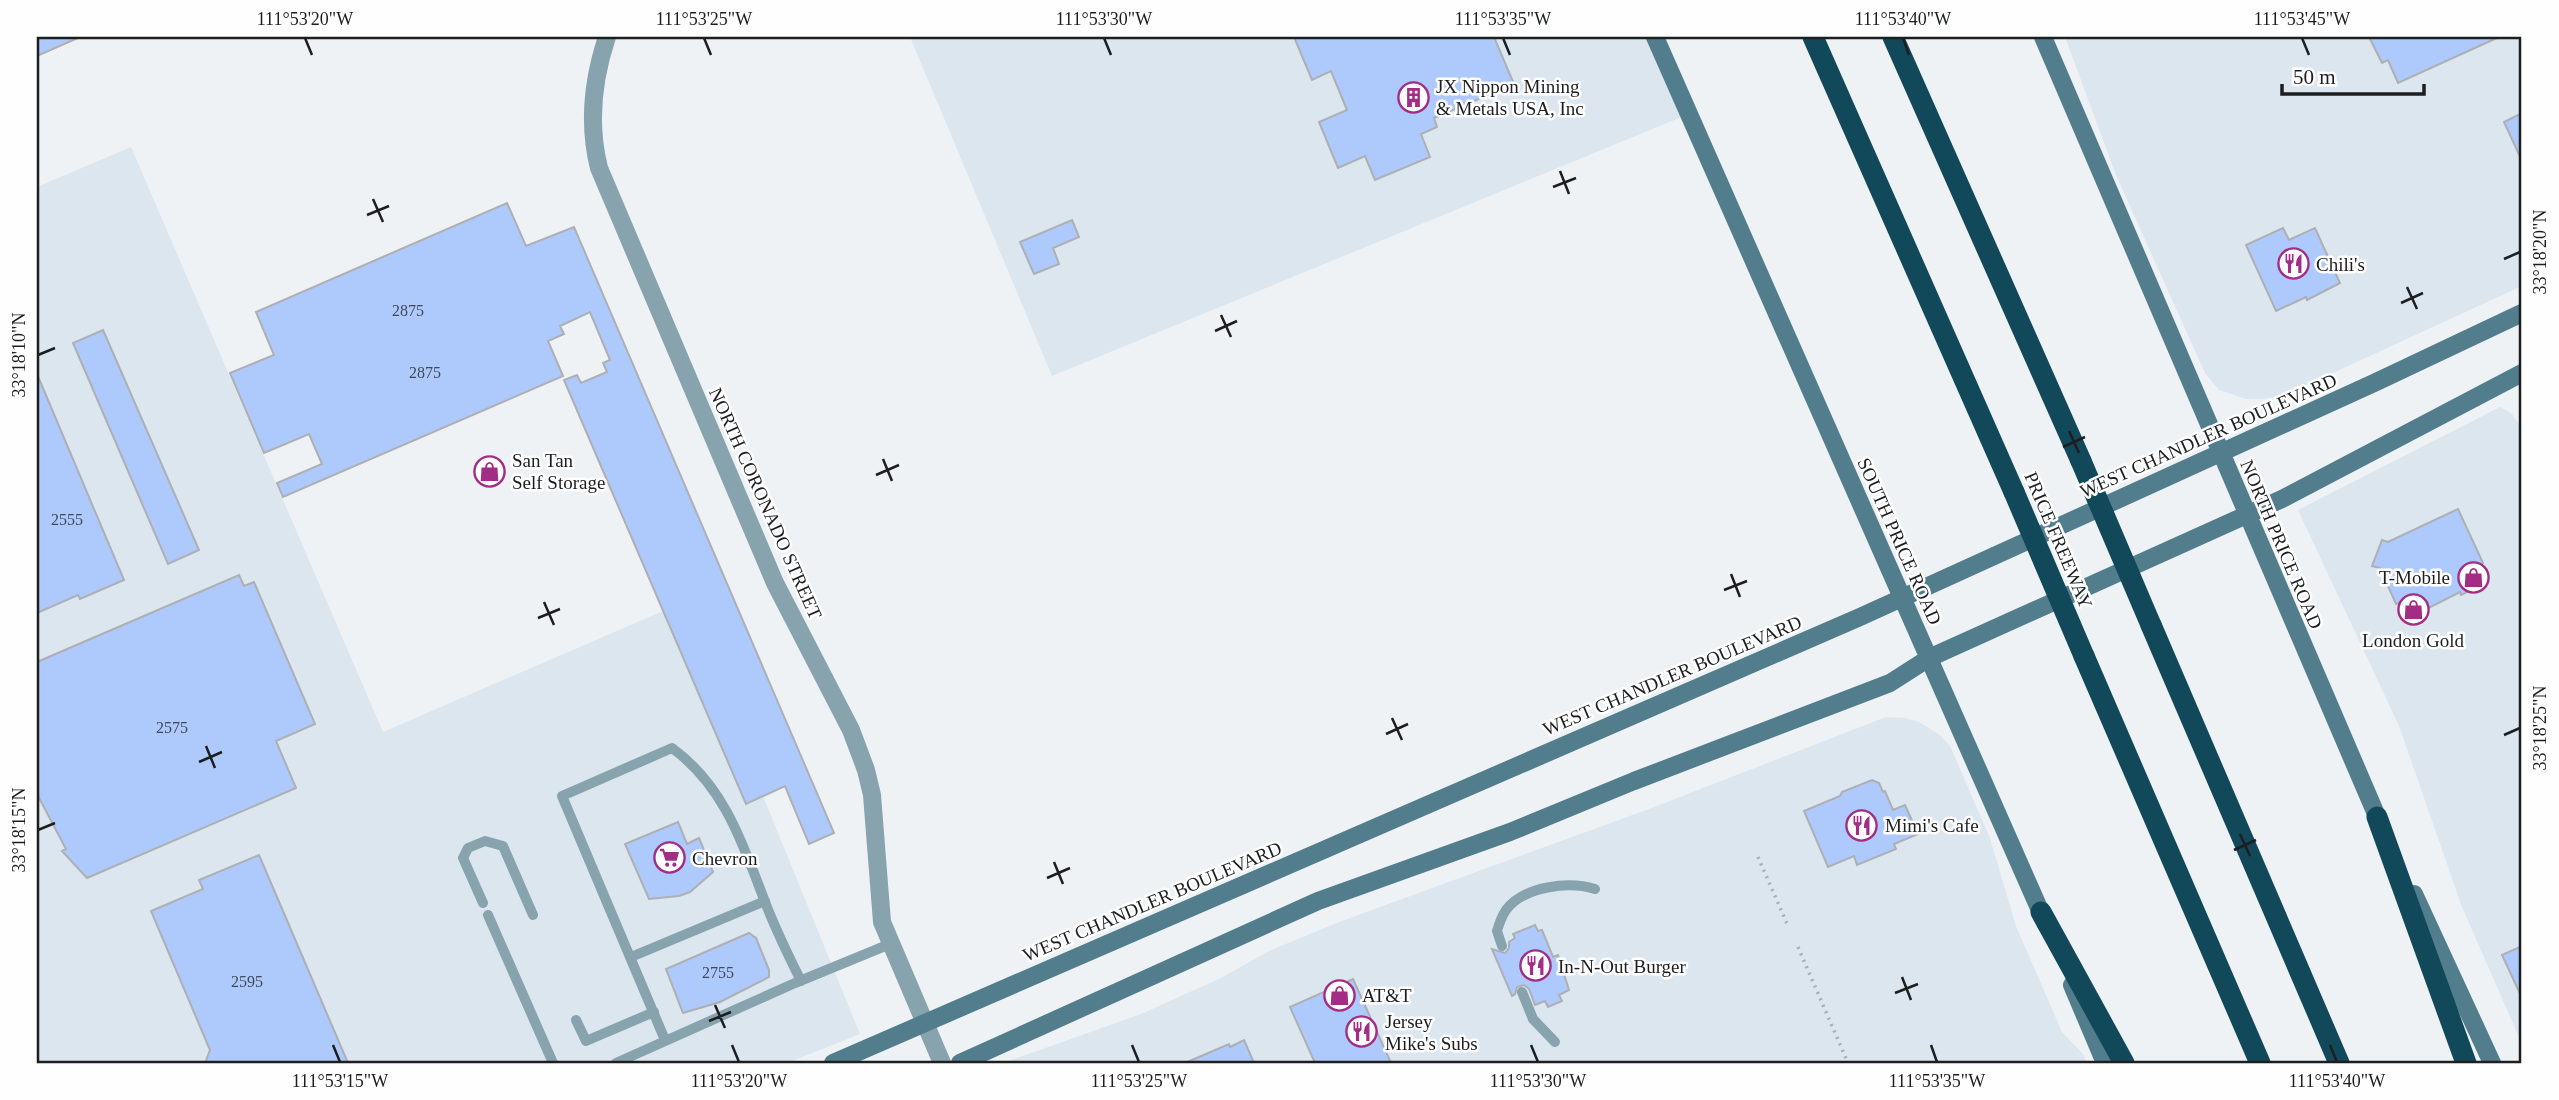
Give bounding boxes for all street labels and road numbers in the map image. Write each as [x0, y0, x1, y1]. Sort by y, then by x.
street label: WEST CHANDLER BOULEVARD [2076, 369, 2340, 502]
street label: NORTH CORONADO STREET [705, 384, 826, 623]
street label: SOUTH PRICE ROAD [1853, 454, 1946, 628]
street label: NORTH PRICE ROAD [2236, 457, 2327, 632]
street label: PRICE FREEWAY [2020, 469, 2097, 612]
street label: WEST CHANDLER BOULEVARD [1540, 611, 1805, 740]
street label: WEST CHANDLER BOULEVARD [1020, 837, 1285, 966]

